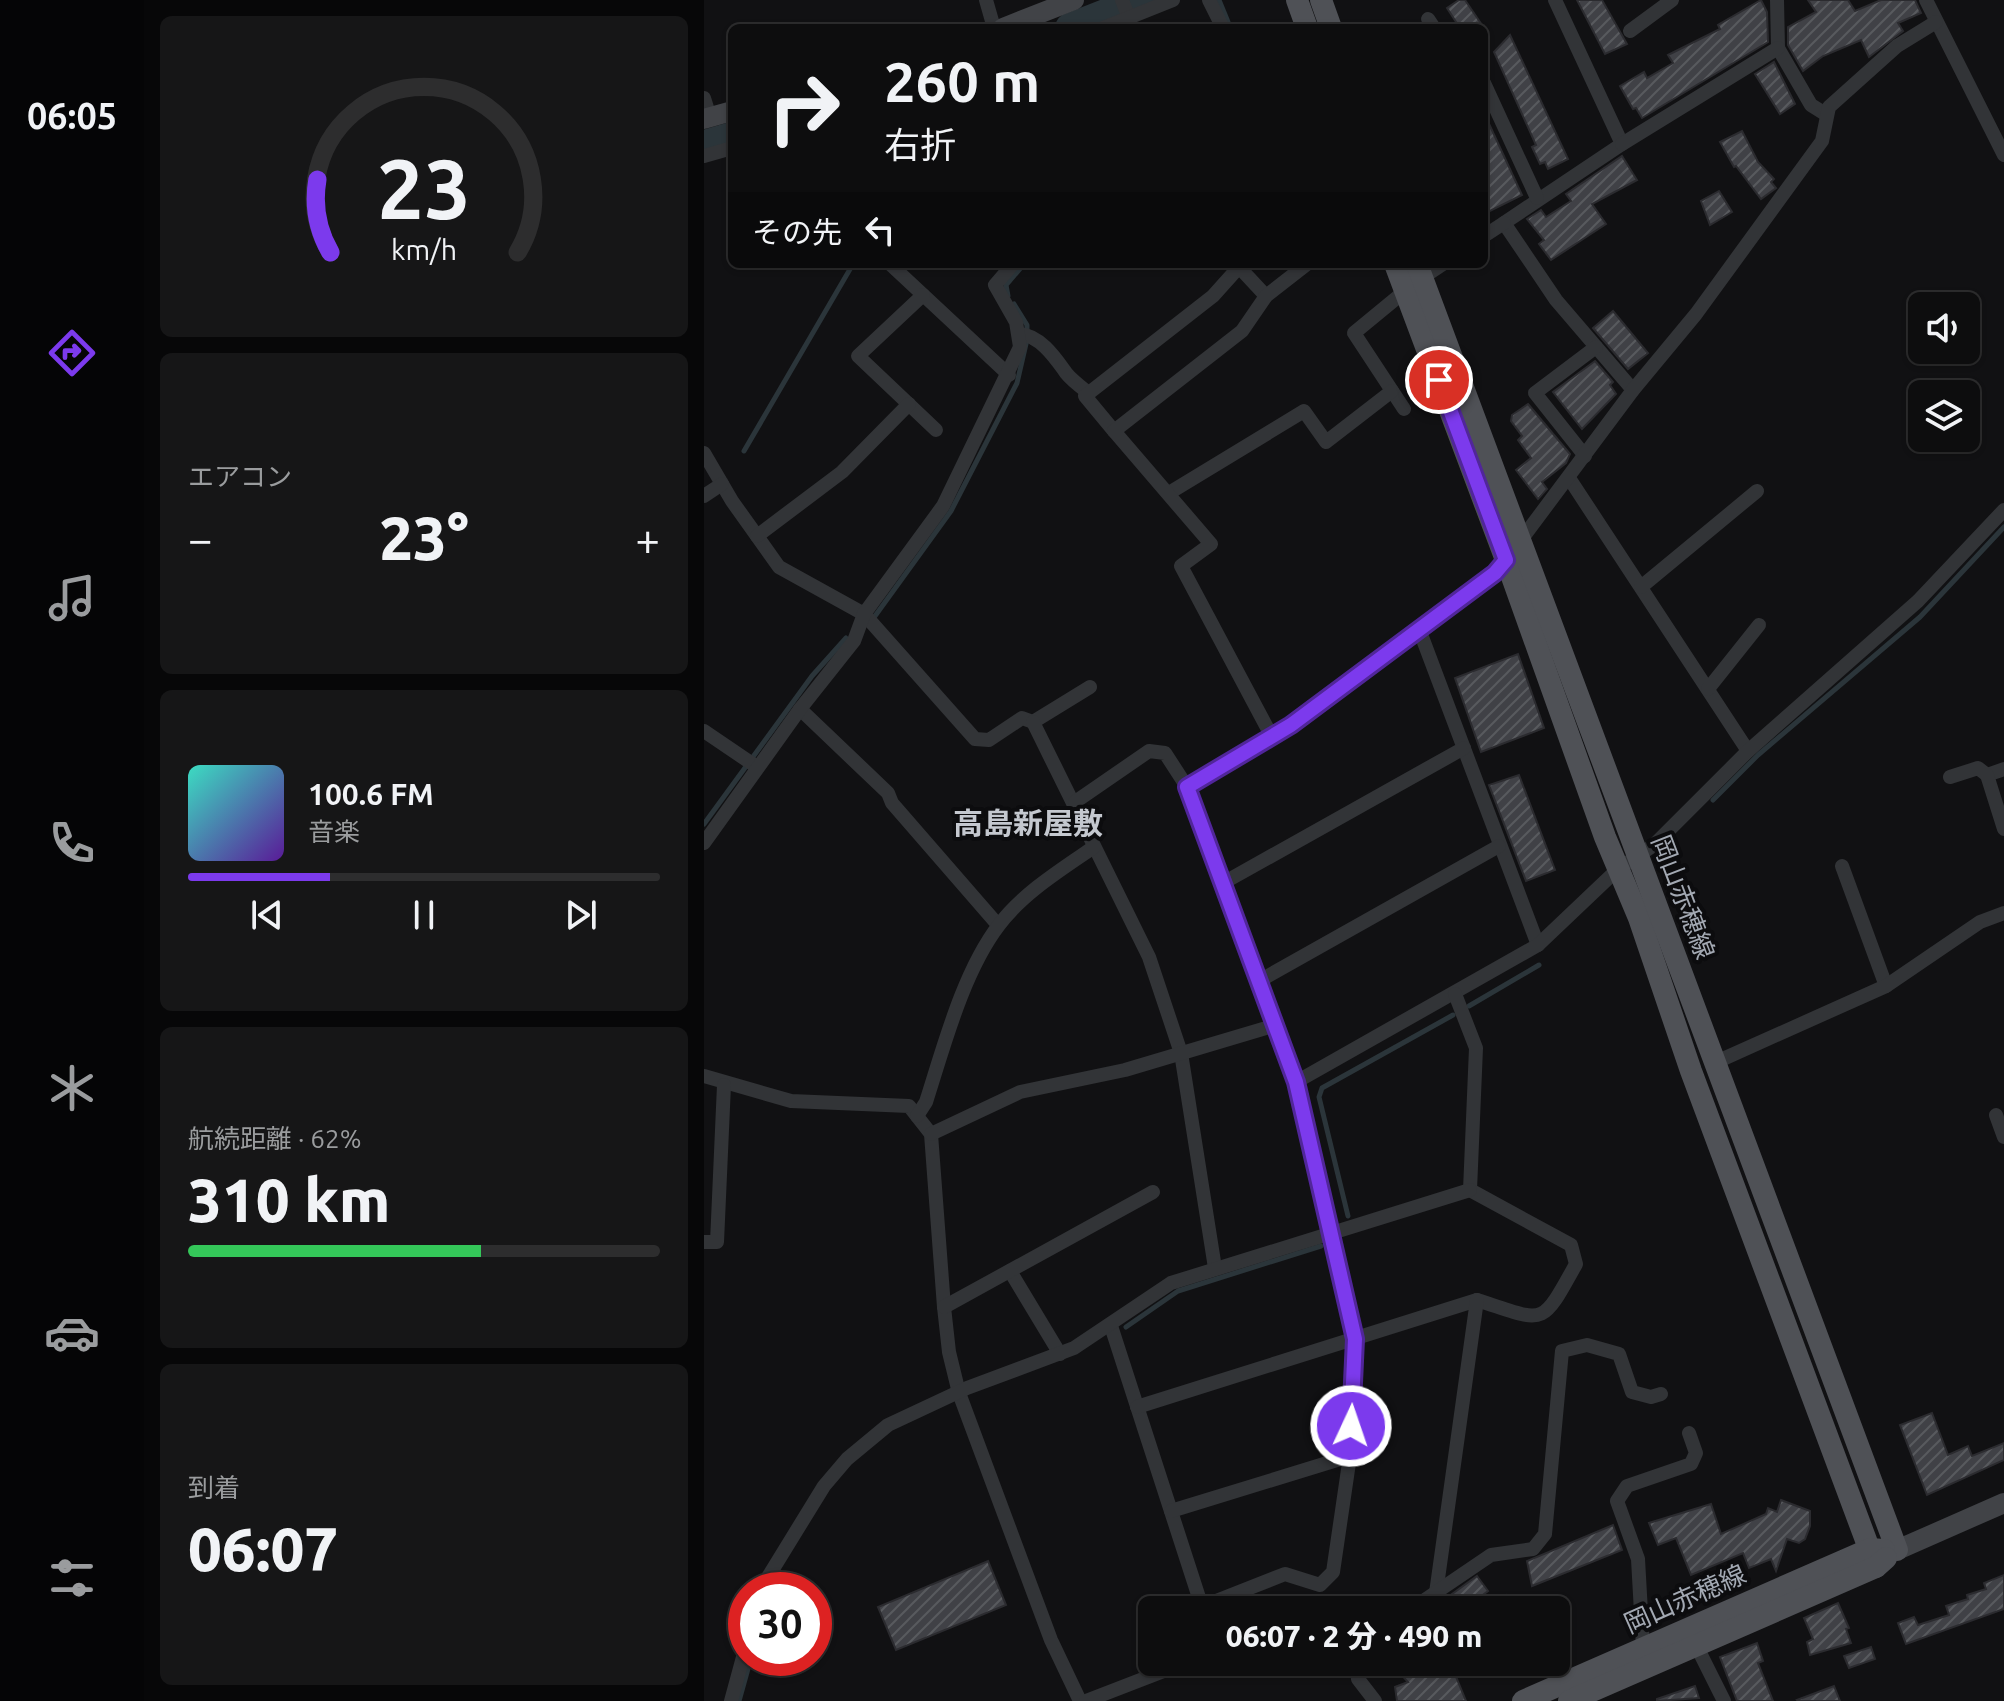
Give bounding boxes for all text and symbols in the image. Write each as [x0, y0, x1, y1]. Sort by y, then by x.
text: 260 m [884, 50, 1040, 113]
icon: right [752, 56, 856, 160]
text: 06:05 [27, 95, 117, 136]
text: 右折 [884, 124, 956, 165]
text: 23 [377, 140, 471, 234]
icon: left [858, 208, 902, 252]
text: その先 [752, 215, 842, 249]
text: km/h [391, 233, 457, 265]
map controls [1908, 292, 1980, 452]
button: sound [1908, 292, 1980, 364]
icon: directions [44, 325, 100, 381]
pin [1405, 346, 1473, 414]
icon: arrive [1417, 358, 1461, 402]
button: layers [1908, 380, 1980, 452]
text: エアコン [188, 462, 292, 491]
text: 23° [379, 504, 469, 571]
text: − [188, 514, 213, 563]
text: + [635, 514, 660, 563]
icon: music [44, 570, 100, 626]
text: 100.6 FM [308, 777, 434, 811]
district label: 高島新屋敷 [953, 806, 1103, 840]
icon: phone [44, 815, 100, 871]
text: 音楽 [308, 817, 360, 846]
street label: 岡山赤穂線 [1647, 831, 1720, 963]
icon: previous [245, 893, 289, 937]
icon: pause [402, 893, 446, 937]
icon: next [559, 893, 603, 937]
icon: climate [44, 1060, 100, 1116]
text: 航続距離 · 62% [188, 1124, 362, 1153]
text: 310 km [188, 1166, 390, 1233]
icon: car [44, 1305, 100, 1361]
position arrow [1309, 1384, 1393, 1468]
text: 到着 [188, 1473, 240, 1502]
text: 06:07 [188, 1515, 338, 1582]
icon: filters [44, 1550, 100, 1606]
street label: 岡山赤穂線 [1620, 1559, 1750, 1638]
speed limit sign: 30 [728, 1572, 832, 1676]
text: 06:07 · 2 分 · 490 m [1226, 1619, 1482, 1653]

